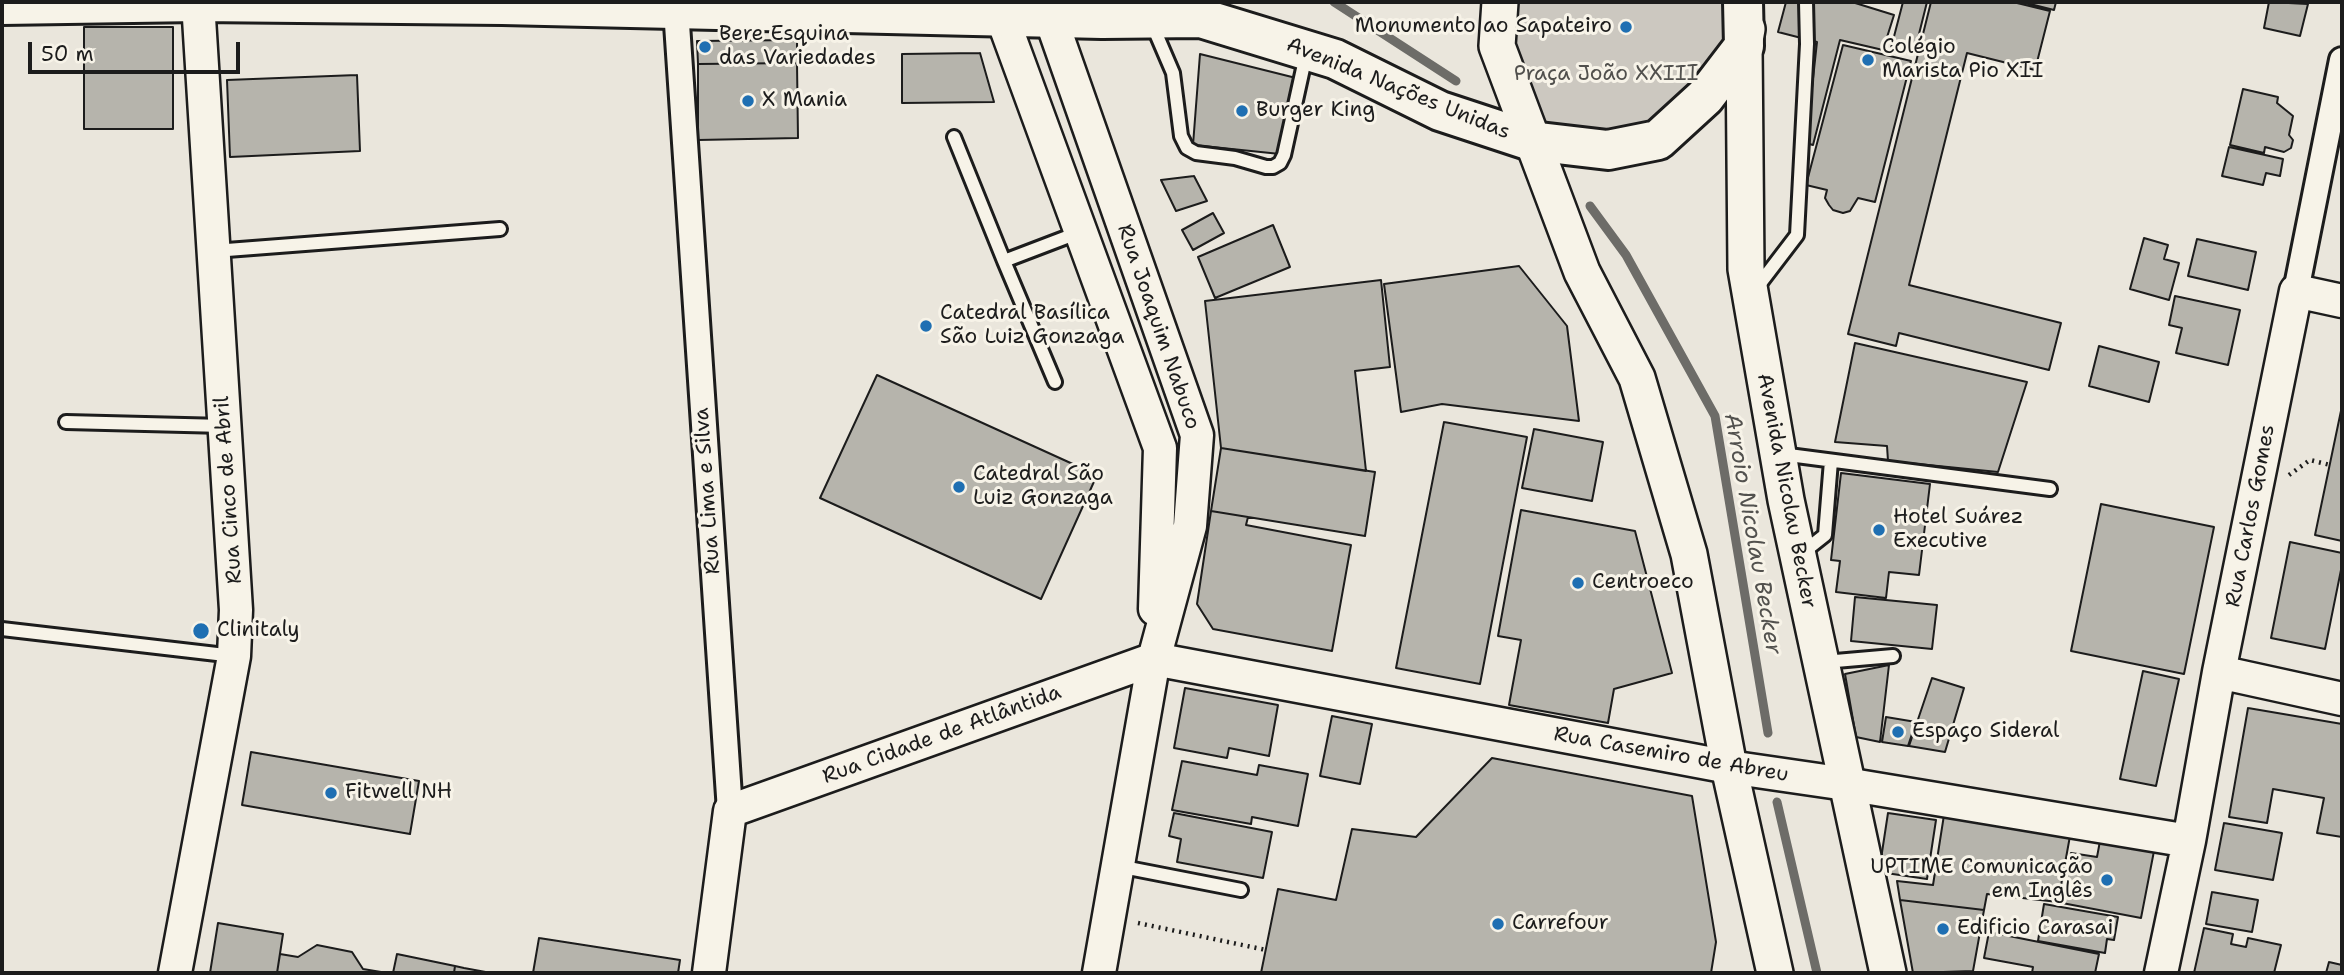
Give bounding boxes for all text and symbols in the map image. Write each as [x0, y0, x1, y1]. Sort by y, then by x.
place label: Monumento ao Sapateiro [1355, 14, 1612, 40]
marker: Monumento ao Sapateiro [1618, 19, 1634, 35]
place label: Bere Esquina das Variedades [719, 22, 876, 72]
scale bar [32, 28, 243, 72]
street label: Avenida Nações Unidas [1282, 33, 1514, 145]
place label: Colégio Marista Pio XII [1882, 35, 2043, 85]
marker: Bere Esquina das Variedades [697, 39, 713, 55]
text: 50 m [41, 40, 94, 68]
marker: Colégio Marista Pio XII [1860, 52, 1876, 68]
park label: Praça João XXIII [1514, 62, 1698, 88]
place label: X Mania [762, 88, 847, 114]
marker: X Mania [740, 93, 756, 109]
place label: Burger King [1256, 98, 1375, 124]
marker: Burger King [1234, 103, 1250, 119]
street label: Rua Joaquim Nabuco [1111, 221, 1205, 433]
place label: Catedral Basílica São Luiz Gonzaga [940, 301, 1124, 351]
marker: Catedral Basílica São Luiz Gonzaga [918, 318, 934, 334]
street label: Avenida Nicolau Becker [1751, 371, 1821, 611]
street label: Rua Cinco de Abril [210, 395, 248, 585]
street label: Rua Lima e Silva [690, 407, 726, 575]
water label: Arroio Nicolau Becker [1717, 411, 1787, 657]
street label: Rua Carlos Gomes [2221, 423, 2281, 609]
place label: Catedral São Luiz Gonzaga [973, 462, 1113, 512]
marker: Catedral São Luiz Gonzaga [951, 479, 967, 495]
place label: Hotel Suárez Executive [1893, 505, 2023, 555]
marker: Hotel Suárez Executive [1871, 522, 1887, 538]
place label: Centroeco [1592, 570, 1694, 596]
marker: Centroeco [1570, 575, 1586, 591]
place label: Clinitaly [217, 618, 300, 644]
marker: Clinitaly [191, 621, 211, 641]
street label: Rua Cidade de Atlântida [819, 680, 1065, 790]
place label: Espaço Sideral [1912, 719, 2059, 745]
street label: Rua Casemiro de Abreu [1552, 722, 1790, 788]
marker: Espaço Sideral [1890, 724, 1906, 740]
place label: Fitwell NH [345, 780, 452, 806]
marker: Fitwell NH [323, 785, 339, 801]
place label: UPTIME Comunicação em Inglês [1870, 855, 2093, 905]
marker: UPTIME Comunicação em Inglês [2099, 872, 2115, 888]
place label: Carrefour [1512, 911, 1609, 937]
marker: Carrefour [1490, 916, 1506, 932]
place label: Edificio Carasai [1957, 916, 2114, 942]
marker: Edificio Carasai [1935, 921, 1951, 937]

